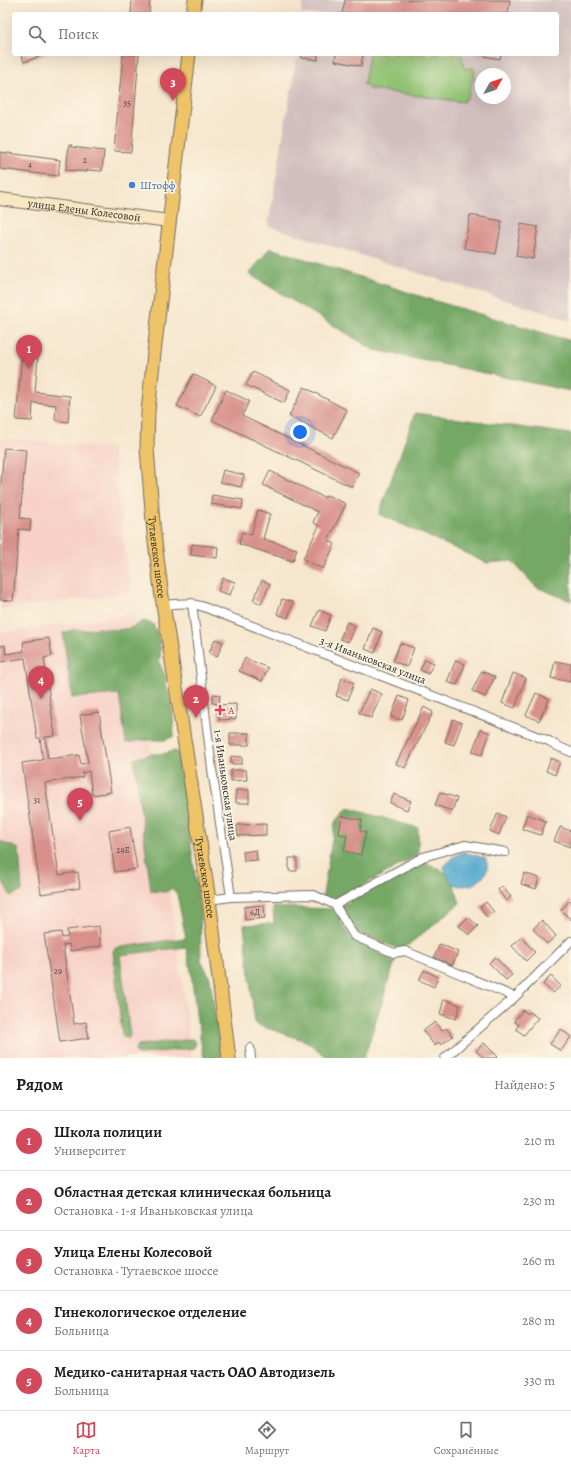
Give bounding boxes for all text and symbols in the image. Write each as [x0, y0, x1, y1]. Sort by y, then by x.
search box [12, 12, 559, 56]
icon: search [26, 23, 48, 45]
text: Поиск [58, 24, 99, 44]
pin: 3 [160, 68, 186, 101]
north arrow [475, 68, 511, 104]
house number: 35 [123, 97, 131, 109]
house number: 2 [83, 154, 88, 166]
house number: 4 [28, 158, 32, 170]
place label: Штофф [140, 178, 176, 193]
marker: Штофф [127, 180, 137, 190]
street label: улица Елены Колесовой [26, 196, 141, 225]
pin: 1 [16, 335, 42, 368]
your location [290, 422, 310, 442]
street label: Тутаевское шоссе [145, 516, 169, 599]
street label: 3-я Иваньковская улица [317, 633, 429, 688]
pin: 4 [28, 666, 54, 699]
pin: 2 [183, 685, 209, 718]
place label: А [227, 703, 235, 718]
marker: А [215, 705, 225, 715]
street label: 1-я Иваньковская улица [210, 729, 241, 843]
pin: 5 [67, 788, 93, 821]
house number: 31 [34, 794, 40, 806]
street label: Тутаевское шоссе [191, 836, 218, 919]
house number: 29Б [116, 844, 130, 856]
house number: 6Д [250, 906, 260, 918]
house number: 29 [54, 965, 62, 977]
text: Рядом [16, 1073, 63, 1096]
text: Найдено: 5 [494, 1076, 555, 1093]
text: Школа полиции [54, 1122, 162, 1142]
text: 1 [27, 1132, 31, 1149]
text: 210 m [524, 1132, 555, 1149]
text: Университет [54, 1142, 126, 1159]
text: Областная детская клиническая больница [54, 1182, 331, 1202]
text: 2 [26, 1192, 32, 1209]
text: 230 m [523, 1192, 555, 1209]
text: Остановка · 1-я Иваньковская улица [54, 1202, 253, 1219]
text: Улица Елены Колесовой [54, 1242, 212, 1262]
text: 3 [26, 1252, 32, 1269]
text: 260 m [522, 1252, 555, 1269]
text: Остановка · Тутаевское шоссе [54, 1262, 218, 1279]
text: Гинекологическое отделение [54, 1302, 247, 1322]
text: 4 [26, 1312, 32, 1329]
text: 280 m [522, 1312, 555, 1329]
text: Больница [54, 1322, 109, 1339]
text: Медико-санитарная часть ОАО Автодизель [54, 1362, 335, 1382]
text: 5 [26, 1372, 32, 1389]
text: 330 m [524, 1372, 555, 1389]
text: Больница [54, 1382, 109, 1399]
tab: Карта [72, 1419, 100, 1458]
tab: Маршрут [245, 1419, 289, 1458]
tab: Сохранённые [434, 1419, 499, 1458]

